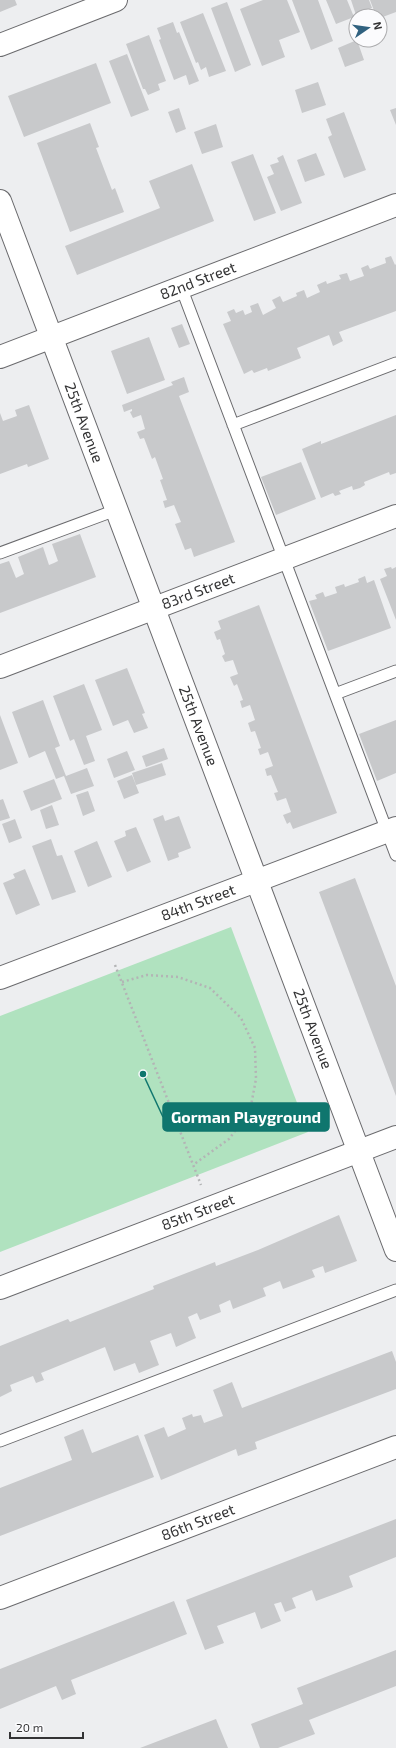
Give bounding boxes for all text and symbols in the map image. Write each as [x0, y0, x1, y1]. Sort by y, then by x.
north arrow [348, 8, 388, 48]
text: N [371, 20, 385, 31]
street label: 82nd Street [157, 257, 238, 303]
street label: 25th Avenue [61, 380, 108, 465]
street label: 83rd Street [159, 568, 237, 613]
street label: 25th Avenue [176, 683, 222, 768]
street label: 84th Street [158, 880, 238, 924]
street label: 25th Avenue [290, 986, 337, 1071]
callout: Gorman Playground [163, 1103, 329, 1131]
text: Gorman Playground [171, 1107, 321, 1127]
street label: 85th Street [159, 1189, 237, 1234]
street label: 86th Street [158, 1499, 237, 1544]
scale bar [10, 1714, 83, 1740]
text: 20 m [16, 1720, 43, 1734]

